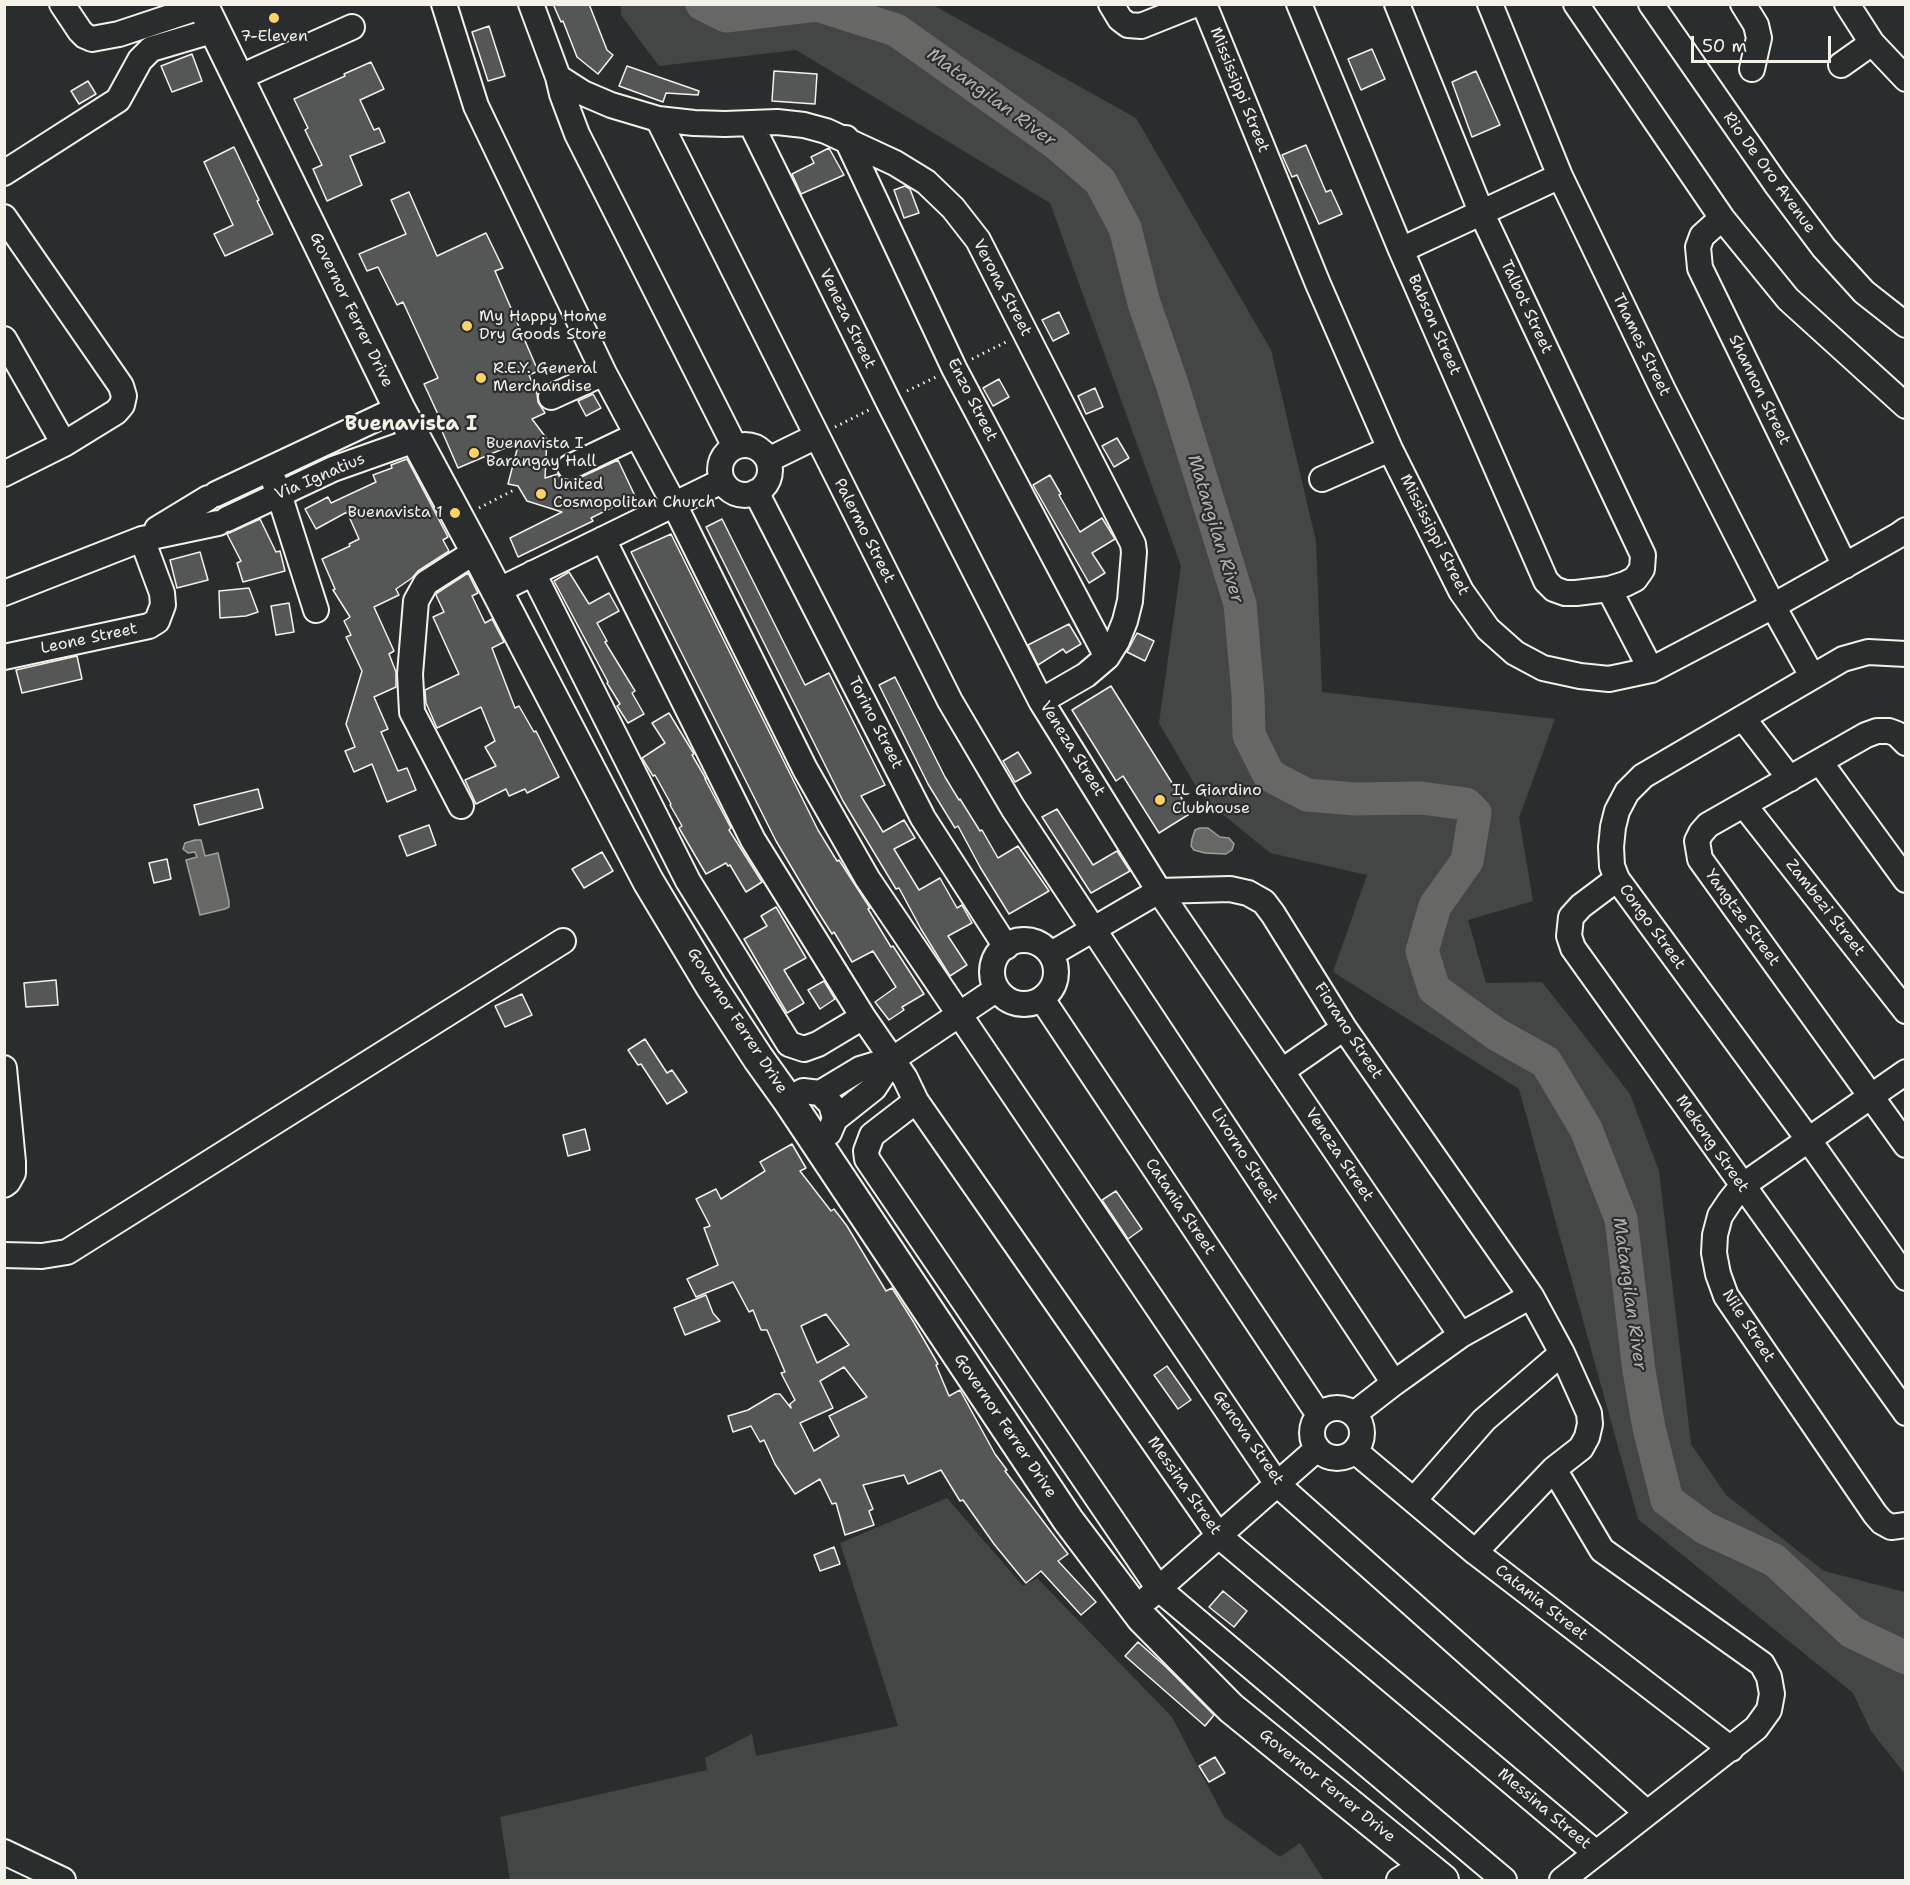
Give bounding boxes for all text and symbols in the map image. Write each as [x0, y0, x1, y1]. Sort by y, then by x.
marker: 7-Eleven [267, 11, 281, 25]
scale bar [1694, 24, 1834, 62]
street label: Mississippi Street [1205, 25, 1273, 155]
place label: 7-Eleven [240, 27, 308, 47]
text: 50 m [1702, 34, 1747, 58]
water label: Matangilan River [922, 44, 1060, 152]
street label: Rio De Oro Avenue [1719, 109, 1819, 237]
street label: Governor Ferrer Drive [305, 230, 397, 390]
street label: Verona Street [968, 236, 1036, 340]
street label: Talbot Street [1496, 257, 1556, 357]
street label: Veneza Street [815, 266, 879, 372]
street label: Babson Street [1403, 272, 1465, 378]
street label: Thames Street [1608, 290, 1674, 400]
place label: My Happy Home Dry Goods Store [479, 307, 607, 345]
marker: My Happy Home Dry Goods Store [460, 319, 474, 333]
street label: Shannon Street [1724, 332, 1794, 448]
street label: Enzo Street [943, 355, 1001, 445]
place label: R.E.Y. General Merchandise [493, 359, 597, 397]
marker: R.E.Y. General Merchandise [474, 371, 488, 385]
district label: Buenavista I [345, 413, 477, 437]
place label: Buenavista I Barangay Hall [486, 434, 596, 472]
marker: Buenavista I Barangay Hall [467, 446, 481, 460]
street label: Via Ignatius [272, 449, 368, 505]
water label: Matangilan River [1182, 452, 1248, 606]
street label: Mississippi Street [1395, 471, 1473, 599]
place label: United Cosmopolitan Church [553, 475, 715, 513]
street label: Palermo Street [829, 476, 899, 586]
marker: United Cosmopolitan Church [534, 487, 548, 501]
place label: Buenavista 1 [348, 503, 443, 523]
marker: Buenavista 1 [448, 506, 462, 520]
street label: Leone Street [39, 619, 139, 659]
street label: Torino Street [844, 674, 906, 772]
street label: Veneza Street [1035, 698, 1109, 800]
place label: IL Giardino Clubhouse [1172, 781, 1262, 819]
marker: IL Giardino Clubhouse [1153, 793, 1167, 807]
street label: Zambezi Street [1781, 856, 1869, 960]
street label: Yangtze Street [1701, 866, 1783, 970]
street label: Congo Street [1615, 881, 1689, 973]
street label: Governor Ferrer Drive [683, 945, 791, 1097]
street label: Fiorano Street [1310, 979, 1386, 1083]
street label: Mekong Street [1671, 1092, 1753, 1196]
street label: Livorno Street [1206, 1105, 1282, 1207]
street label: Veneza Street [1301, 1105, 1377, 1205]
street label: Catania Street [1141, 1155, 1219, 1259]
water label: Matangilan River [1608, 1216, 1650, 1372]
street label: Nile Street [1717, 1286, 1779, 1366]
street label: Governor Ferrer Drive [950, 1350, 1060, 1502]
street label: Genova Street [1208, 1387, 1288, 1489]
street label: Messina Street [1143, 1433, 1225, 1539]
street label: Catania Street [1491, 1561, 1591, 1645]
street label: Governor Ferrer Drive [1255, 1725, 1399, 1847]
street label: Messina Street [1494, 1764, 1594, 1854]

